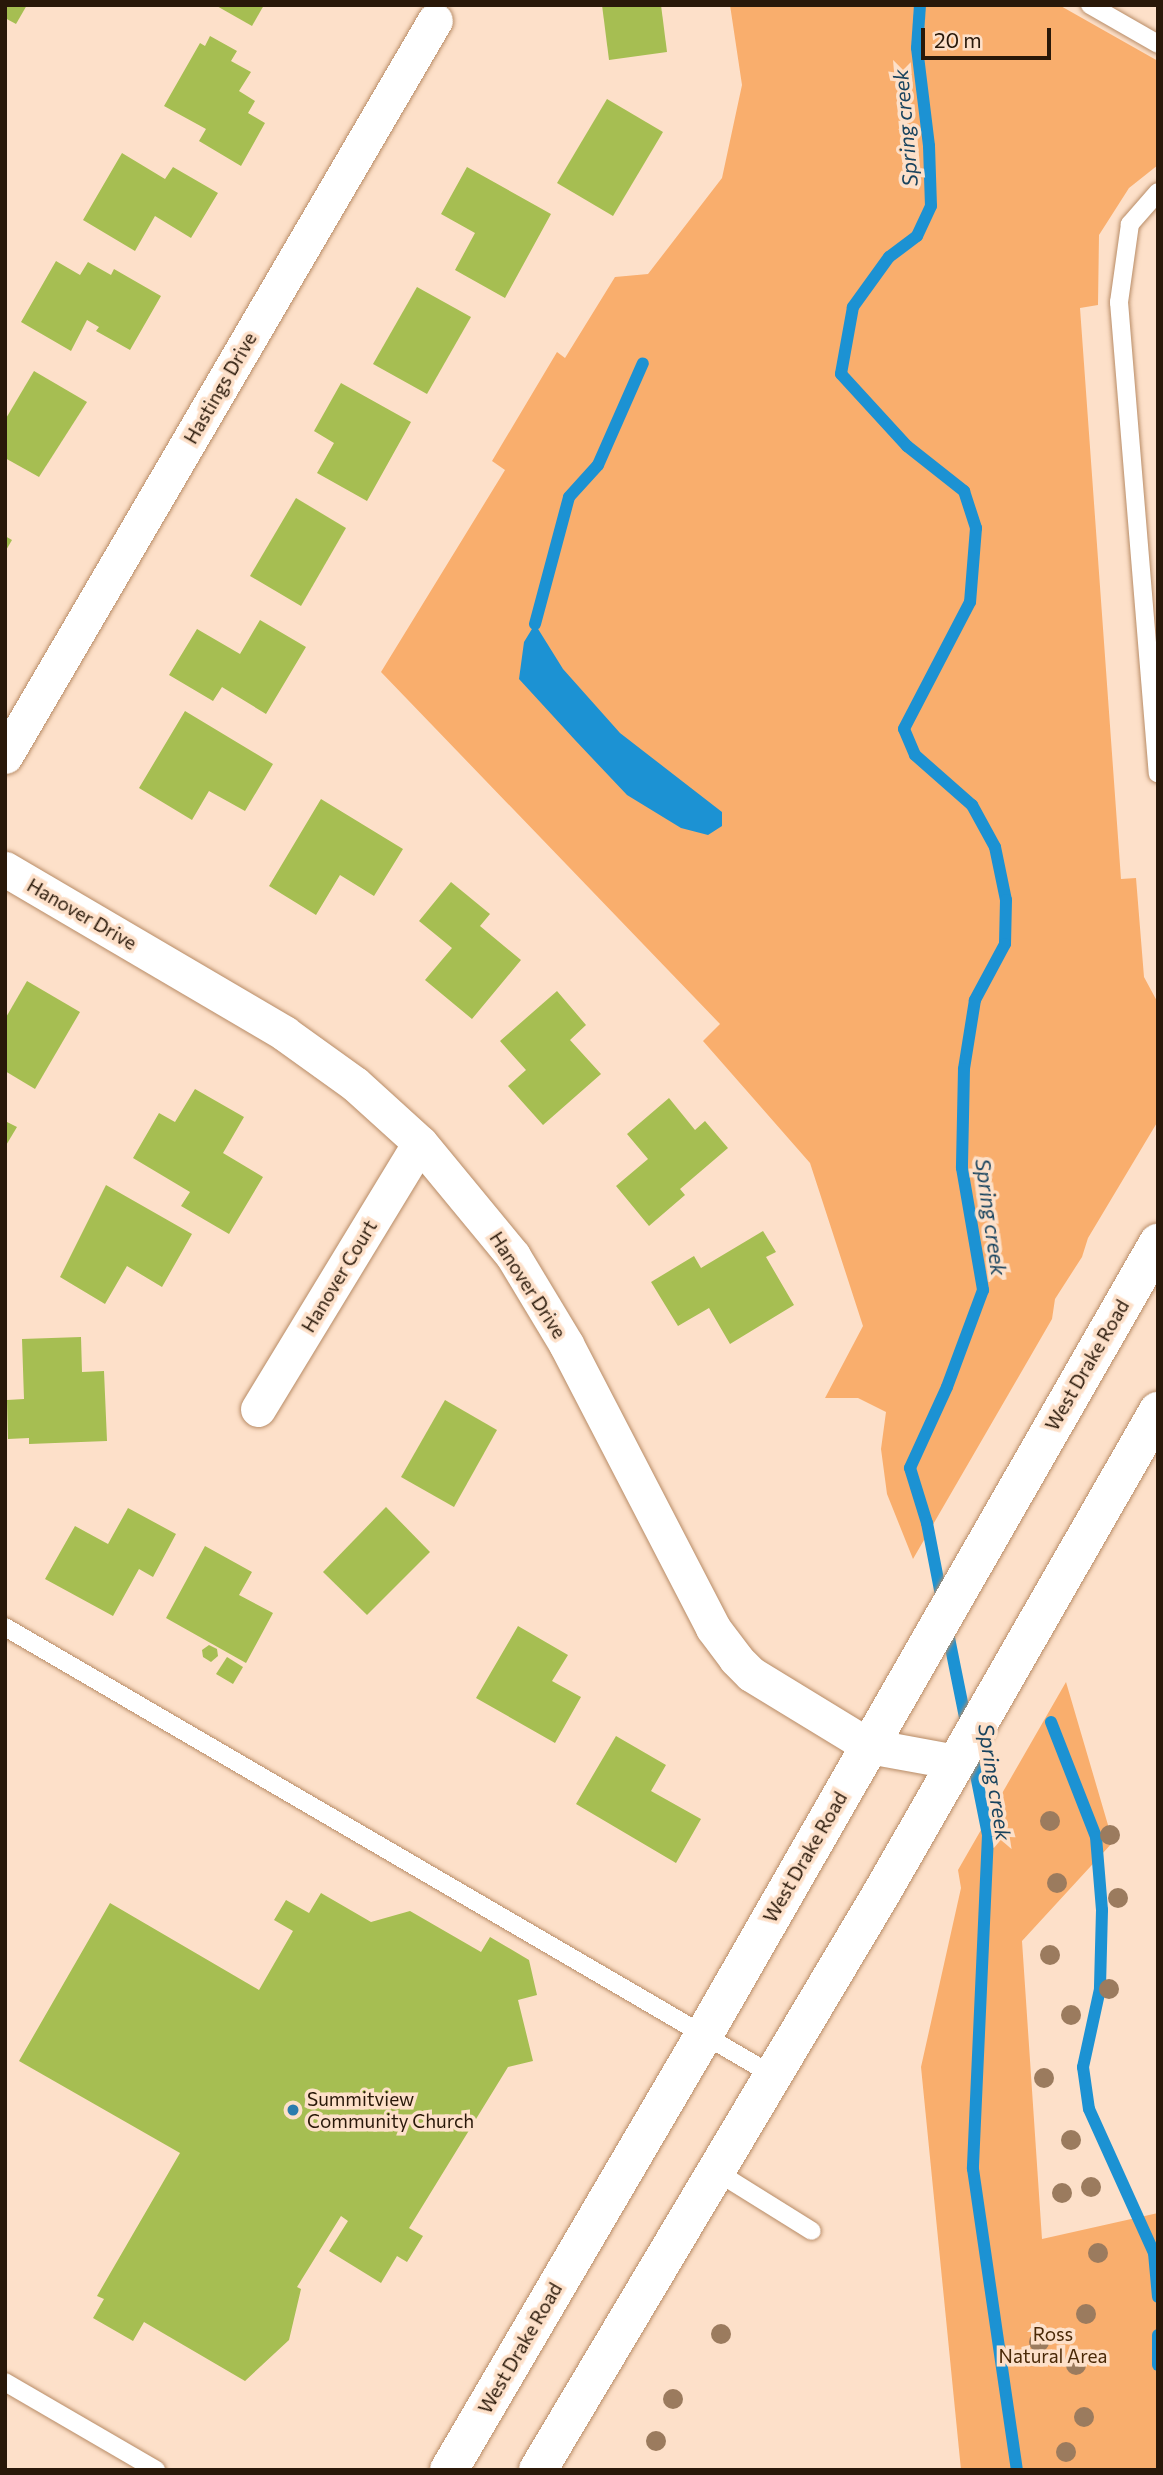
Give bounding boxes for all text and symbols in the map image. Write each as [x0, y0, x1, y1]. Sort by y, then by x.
scale bar [925, 14, 1054, 58]
text: 20 m [934, 27, 982, 52]
water label: Spring creek [887, 68, 923, 188]
street label: Hastings Drive [179, 328, 261, 448]
street label: Hanover Drive [23, 873, 141, 955]
water label: Spring creek [970, 1157, 1012, 1277]
street label: Hanover Court [296, 1216, 382, 1336]
street label: Hanover Drive [485, 1227, 571, 1343]
street label: West Drake Road [1040, 1296, 1134, 1434]
water label: Spring creek [973, 1722, 1017, 1842]
street label: West Drake Road [758, 1788, 852, 1926]
place label: Summitview Community Church [307, 2088, 474, 2132]
marker: Summitview Community Church [285, 2102, 301, 2118]
street label: West Drake Road [473, 2279, 567, 2417]
park label: Ross Natural Area [999, 2323, 1107, 2367]

